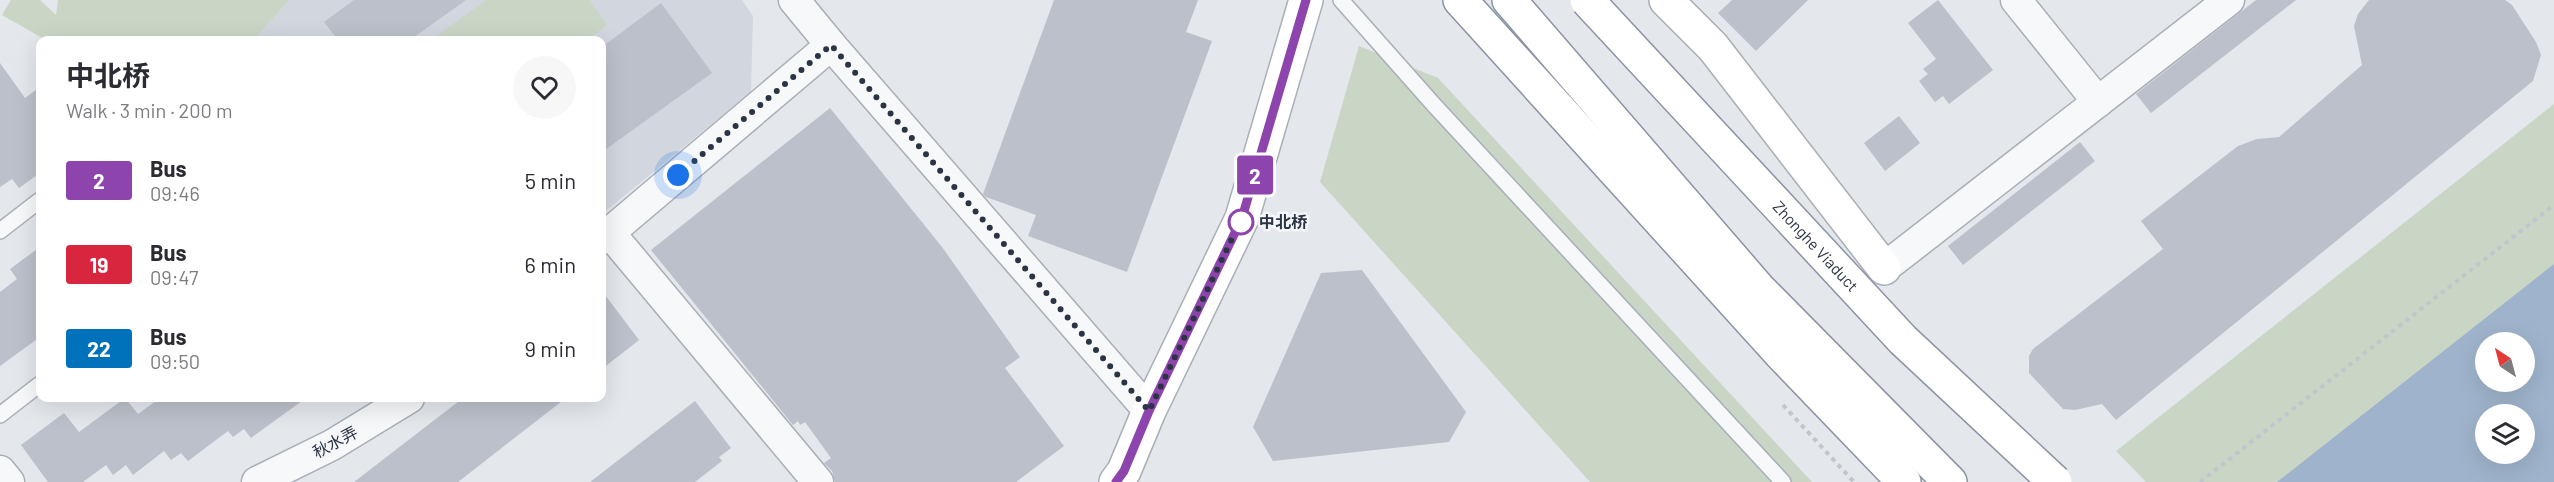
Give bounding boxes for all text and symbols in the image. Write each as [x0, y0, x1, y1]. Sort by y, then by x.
button: heart [513, 56, 576, 119]
text: 中北桥 [66, 58, 150, 92]
text: Walk · 3 min · 200 m [66, 98, 232, 122]
text: Bus [150, 155, 187, 181]
line badge: 2 [1236, 156, 1274, 195]
your location [663, 160, 693, 190]
text: 2 [1249, 163, 1261, 188]
text: 5 min [525, 167, 576, 193]
text: 2 [93, 168, 105, 193]
text: 09:46 [150, 181, 200, 205]
street label: Zhonghe Viaduct [1769, 197, 1863, 295]
marker: 中北桥 [1228, 209, 1254, 235]
place label: 中北桥 [1259, 212, 1308, 231]
text: Bus [150, 239, 187, 265]
text: 6 min [525, 251, 576, 277]
text: 19 [90, 252, 108, 277]
text: 09:47 [150, 265, 198, 289]
text: Bus [150, 323, 187, 349]
north arrow [2475, 332, 2535, 392]
map controls [2475, 332, 2535, 464]
text: 9 min [524, 335, 576, 361]
text: 22 [87, 336, 111, 361]
text: 09:50 [150, 349, 200, 373]
button: layers [2475, 404, 2535, 464]
street label: 秋水弄 [309, 422, 360, 461]

